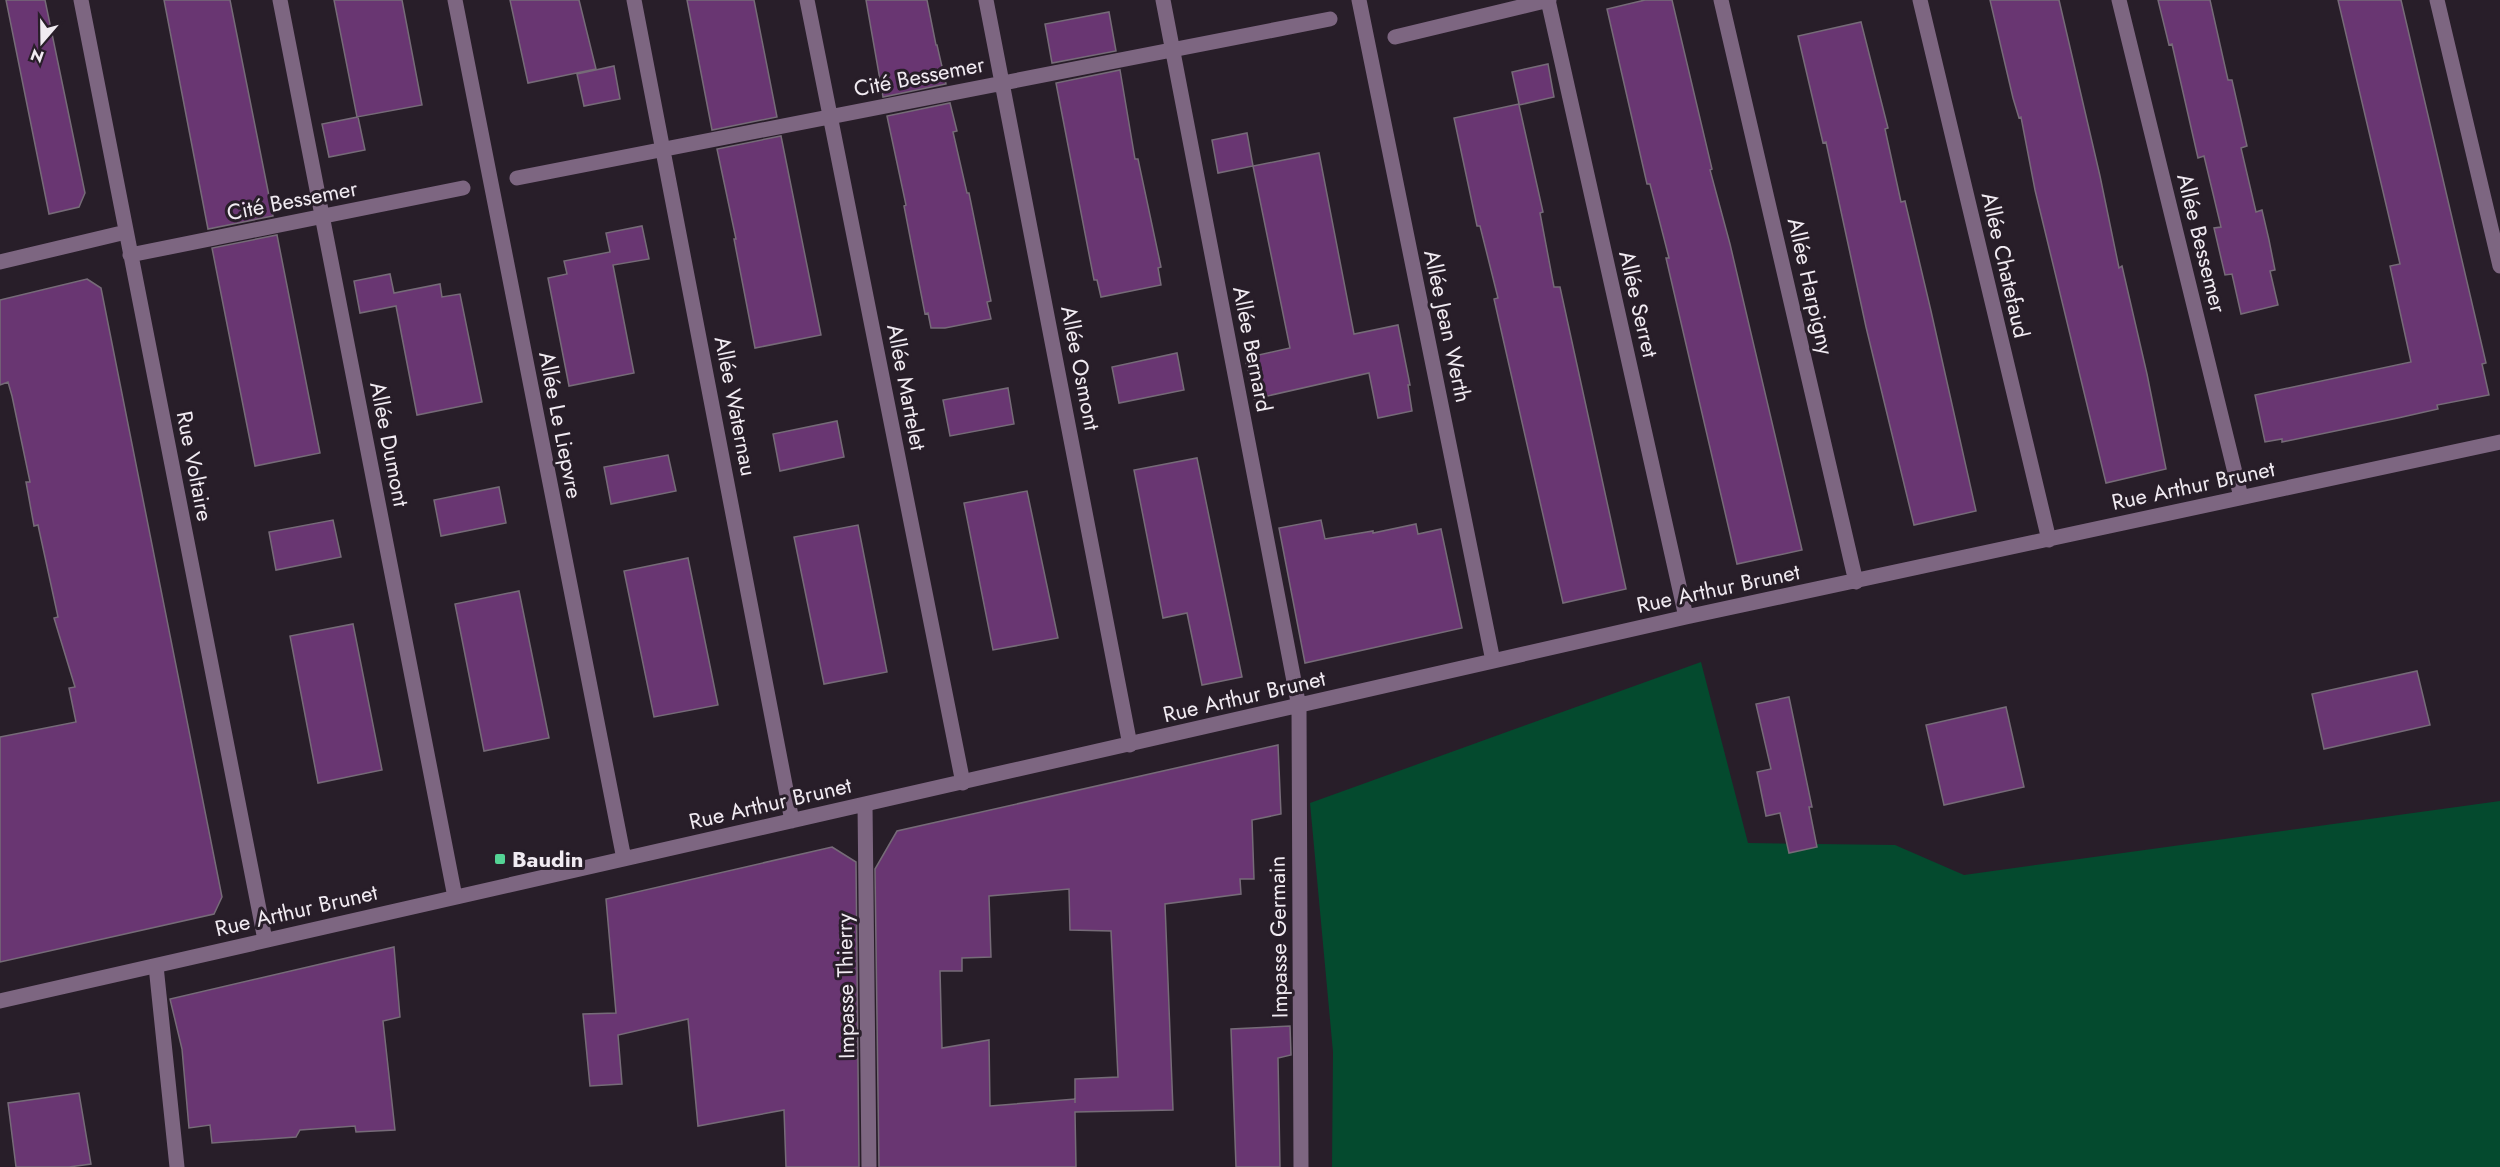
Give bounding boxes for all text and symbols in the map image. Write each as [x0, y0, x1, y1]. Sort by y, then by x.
north arrow [12, 12, 72, 72]
text: N [27, 43, 47, 69]
street label: Cité Bessemer [851, 48, 988, 104]
street label: Allée Bessemer [2169, 170, 2235, 316]
street label: Cité Bessemer [224, 172, 361, 228]
street label: Allée Chatefaud [1974, 189, 2038, 341]
street label: Allée Harpigny [1780, 214, 1842, 358]
street label: Allée Jean Werth [1416, 247, 1480, 405]
street label: Allée Serret [1611, 247, 1667, 361]
street label: Allée Bernard [1225, 283, 1281, 415]
street label: Allée Osmont [1053, 303, 1109, 434]
street label: Allée Martelet [879, 321, 935, 454]
street label: Allée Waternau [707, 333, 765, 479]
street label: Allée Le Liepvre [531, 349, 591, 501]
street label: Allée Dumont [362, 379, 418, 510]
street label: Rue Voltaire [169, 408, 221, 524]
street label: Rue Arthur Brunet [2109, 452, 2278, 518]
street label: Rue Arthur Brunet [1634, 555, 1803, 621]
street label: Rue Arthur Brunet [1160, 662, 1329, 730]
street label: Rue Arthur Brunet [686, 769, 855, 837]
place label: Baudin [512, 843, 583, 875]
marker: Baudin [493, 852, 507, 866]
street label: Impasse Germain [1261, 856, 1295, 1018]
street label: Rue Arthur Brunet [212, 876, 381, 944]
street label: Impasse Thierry [828, 913, 862, 1059]

